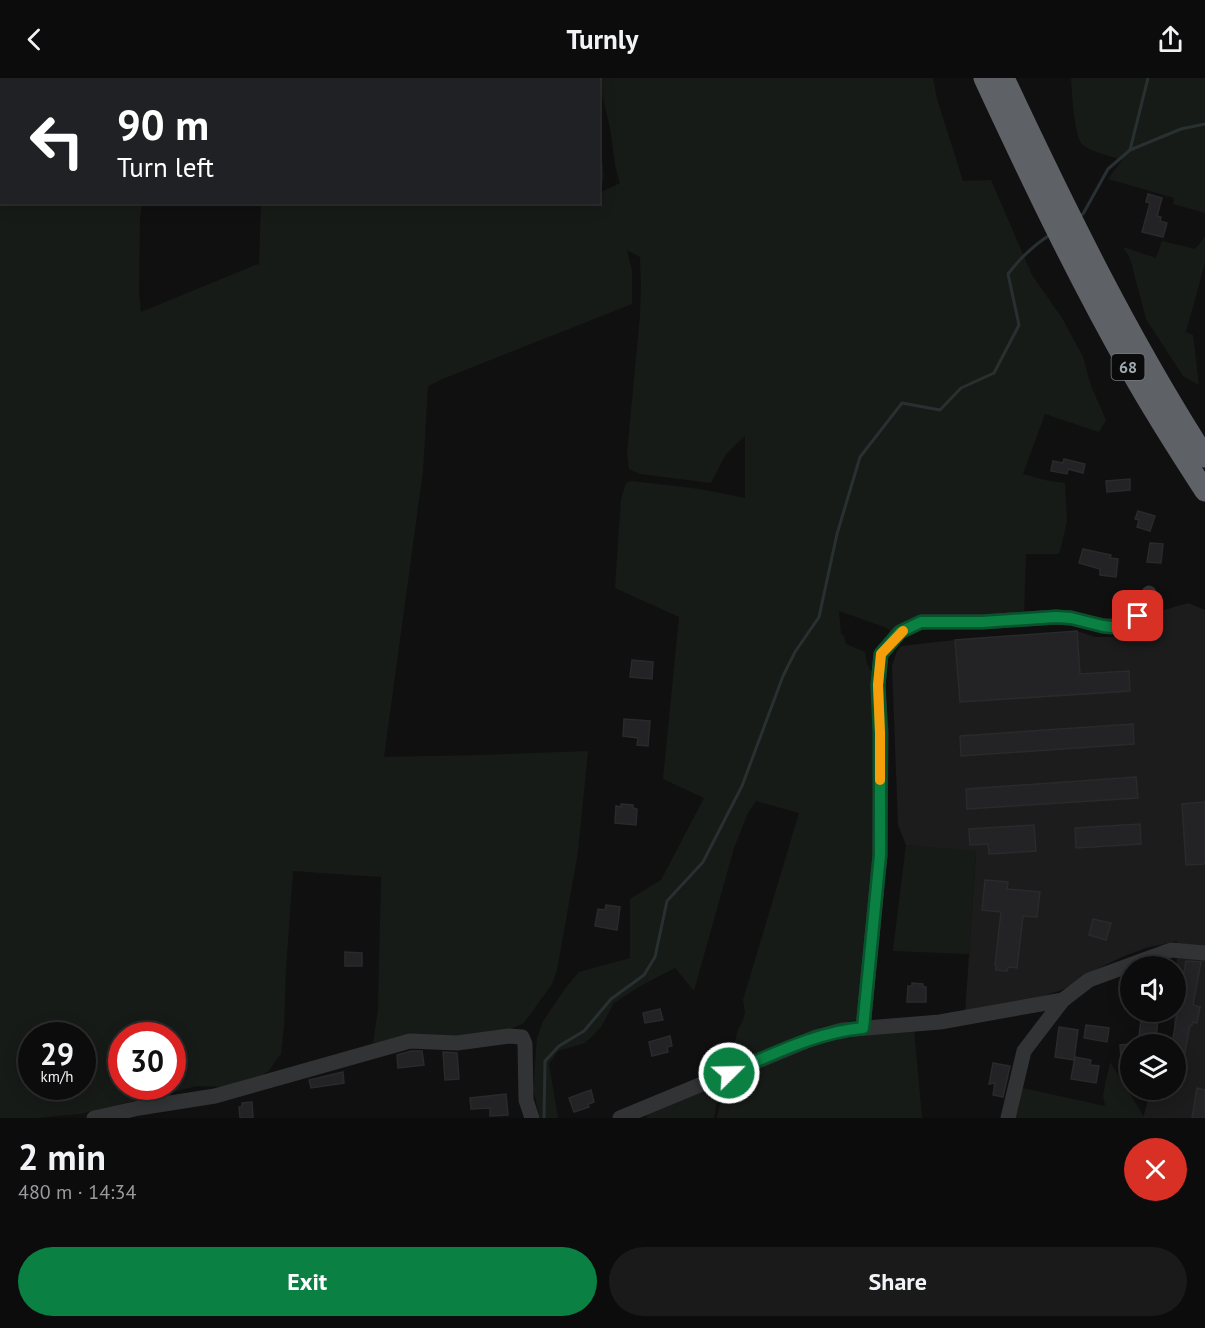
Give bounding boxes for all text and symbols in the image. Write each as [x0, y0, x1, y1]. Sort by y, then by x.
text: Turnly [566, 22, 639, 56]
icon: back [18, 23, 51, 56]
icon: share [1154, 23, 1187, 56]
text: 90 m [117, 97, 209, 152]
icon: left [18, 102, 96, 180]
text: Turn left [117, 150, 214, 184]
road number: 68 [1112, 354, 1144, 380]
pin [1112, 590, 1163, 641]
icon: arrive [1121, 599, 1154, 632]
map controls [1120, 956, 1186, 1100]
button: sound [1120, 956, 1186, 1022]
speed limit sign: 30 [108, 1022, 186, 1100]
text: 29 [40, 1034, 74, 1073]
button: layers [1120, 1034, 1186, 1100]
position arrow [697, 1041, 761, 1105]
text: km/h [41, 1067, 73, 1086]
text: 2 min [18, 1133, 106, 1180]
button: close [1124, 1138, 1187, 1201]
text: 480 m · 14:34 [18, 1179, 136, 1205]
button: Exit [18, 1247, 597, 1316]
button: Share [609, 1247, 1187, 1316]

